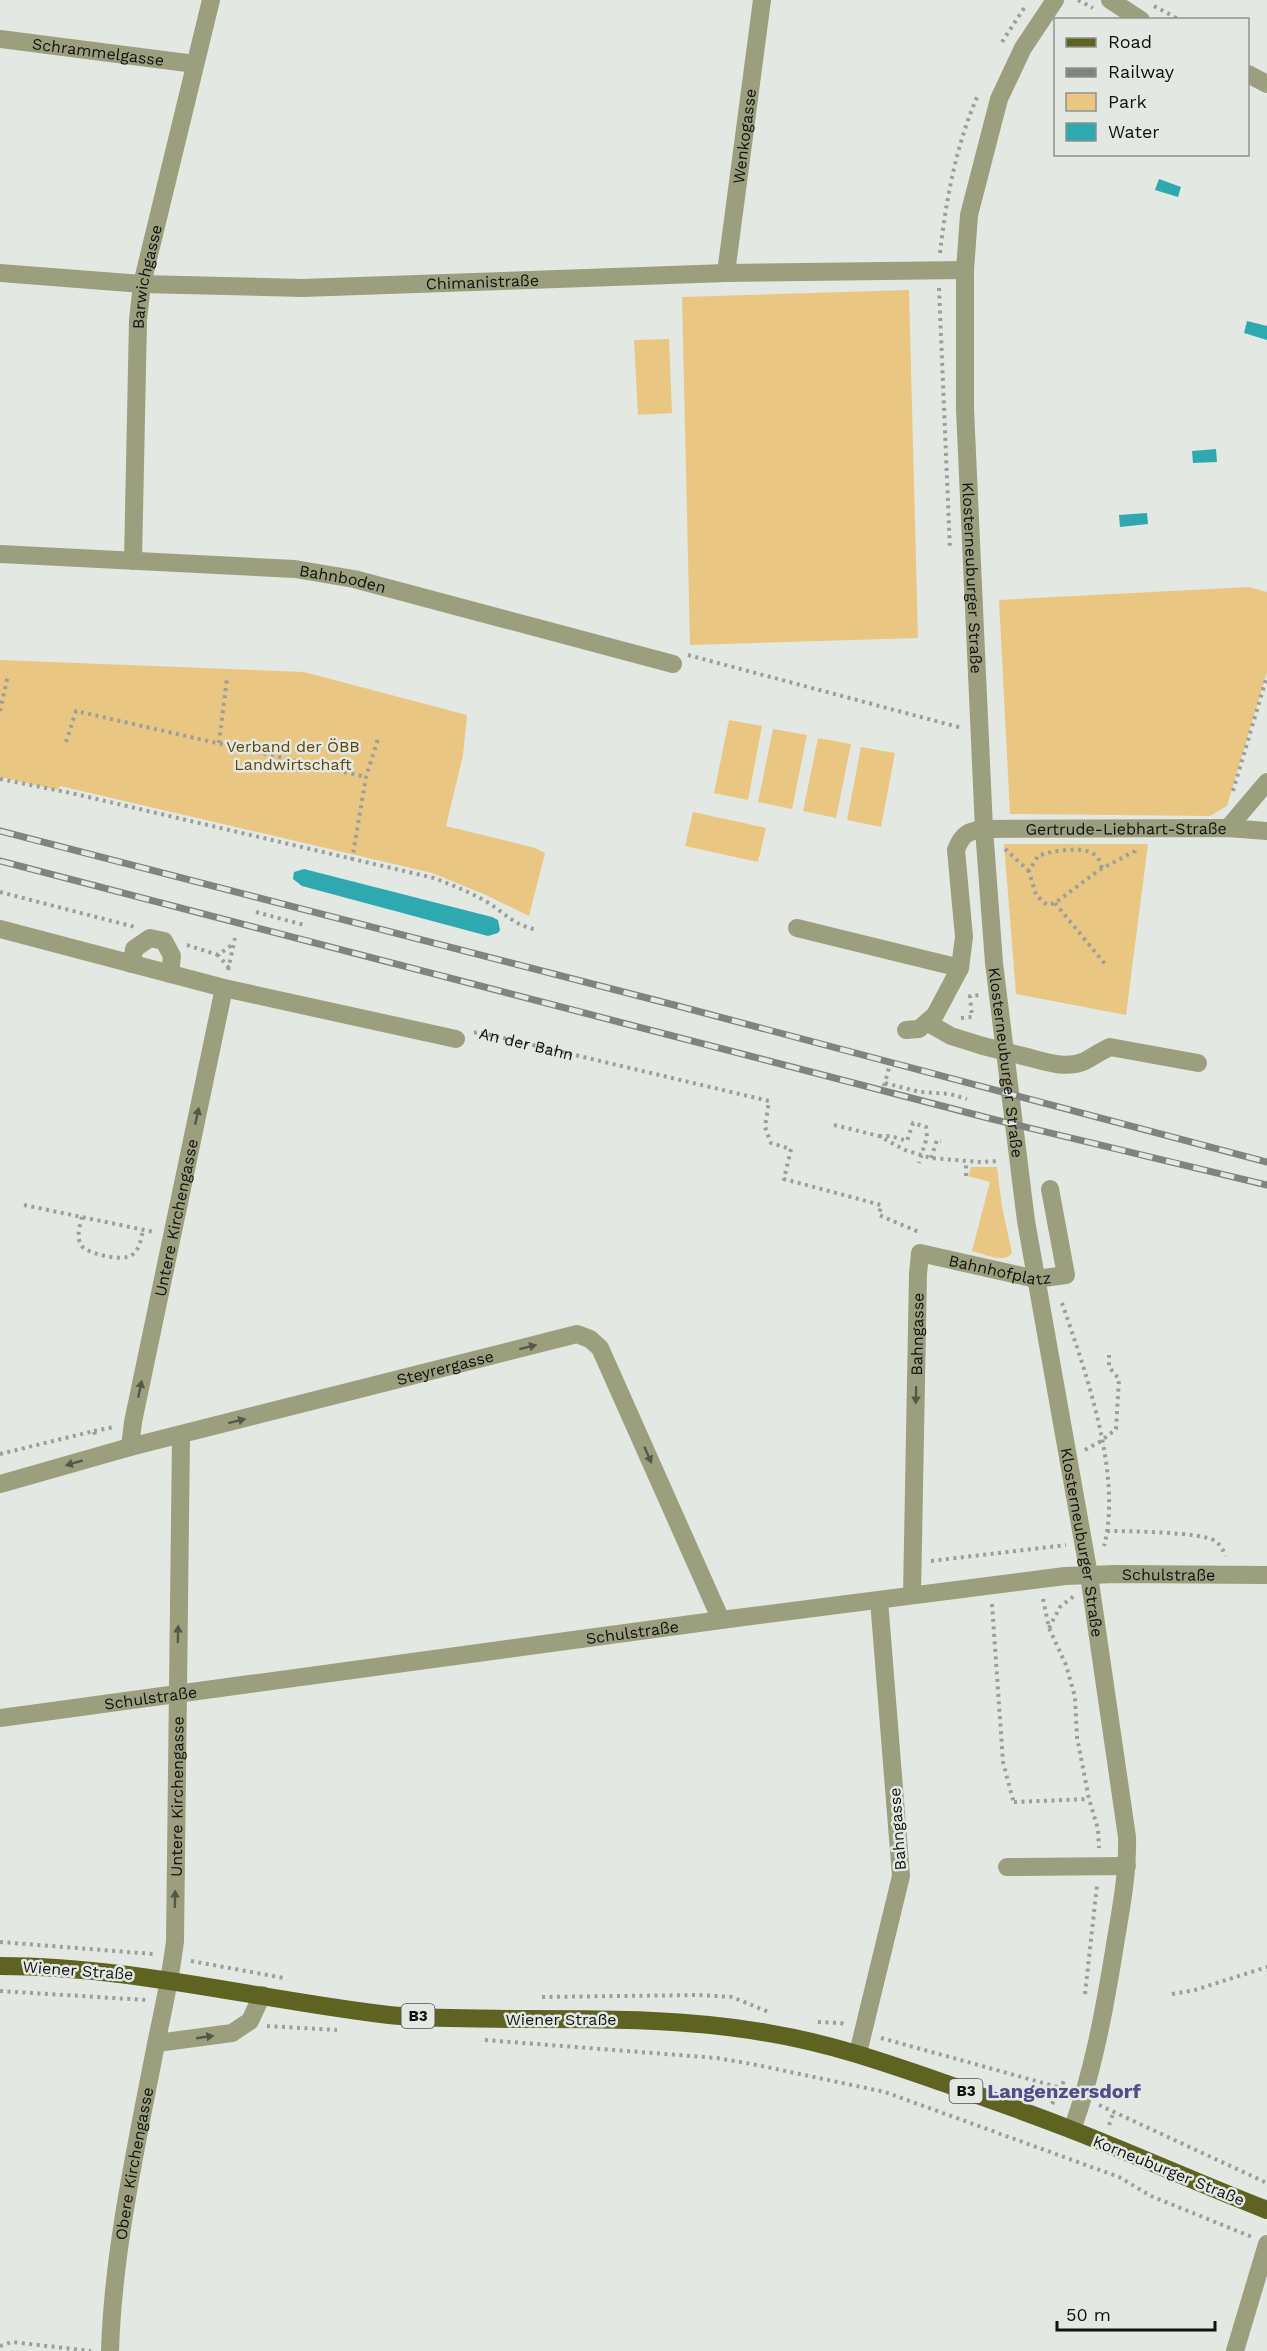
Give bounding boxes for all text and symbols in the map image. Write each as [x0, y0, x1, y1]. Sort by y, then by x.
legend [1054, 18, 1249, 156]
text: Road [1108, 31, 1152, 52]
street label: Schrammelgasse [31, 34, 165, 70]
text: Railway [1108, 61, 1175, 82]
street label: Wenkogasse [729, 87, 760, 185]
text: Park [1108, 91, 1147, 112]
text: Water [1108, 121, 1160, 142]
street label: Barwichgasse [129, 223, 166, 329]
street label: Chimanistraße [425, 271, 539, 294]
street label: Klosterneuburger Straße [958, 482, 986, 674]
street label: Bahnboden [298, 561, 388, 597]
park label: Verband der ÖBB Landwirtschaft [226, 737, 360, 774]
street label: Gertrude-Liebhart-Straße [1025, 819, 1227, 839]
street label: Klosterneuburger Straße [985, 966, 1027, 1159]
street label: An der Bahn [477, 1024, 575, 1064]
one-way arrow [193, 1107, 202, 1126]
street label: Untere Kirchengasse [151, 1137, 202, 1298]
street label: Bahnhofplatz [947, 1251, 1052, 1289]
street label: Bahngasse [907, 1292, 928, 1376]
one-way arrow [519, 1341, 537, 1351]
street label: Steyrergasse [395, 1346, 496, 1389]
one-way arrow [136, 1380, 145, 1399]
one-way arrow [911, 1386, 920, 1405]
one-way arrow [228, 1416, 247, 1426]
one-way arrow [643, 1446, 653, 1464]
street label: Klosterneuburger Straße [1057, 1446, 1107, 1638]
one-way arrow [65, 1459, 83, 1468]
street label: Schulstraße [1122, 1565, 1215, 1585]
street label: Schulstraße [585, 1617, 680, 1648]
one-way arrow [174, 1625, 183, 1644]
street label: Schulstraße [103, 1682, 198, 1714]
street label: Untere Kirchengasse [167, 1716, 188, 1877]
street label: Bahngasse [885, 1787, 910, 1871]
one-way arrow [171, 1890, 180, 1909]
street label: Wiener Straße [22, 1957, 134, 1984]
road number: B3 [402, 2004, 434, 2028]
street label: Wiener Straße [505, 2010, 617, 2029]
one-way arrow [196, 2032, 215, 2041]
road number: B3 [950, 2079, 982, 2103]
district label: Langenzersdorf [987, 2079, 1142, 2103]
street label: Obere Kirchengasse [111, 2085, 157, 2241]
street label: Korneuburger Straße [1090, 2131, 1247, 2210]
scale bar [1057, 2294, 1214, 2332]
text: 50 m [1066, 2304, 1111, 2325]

